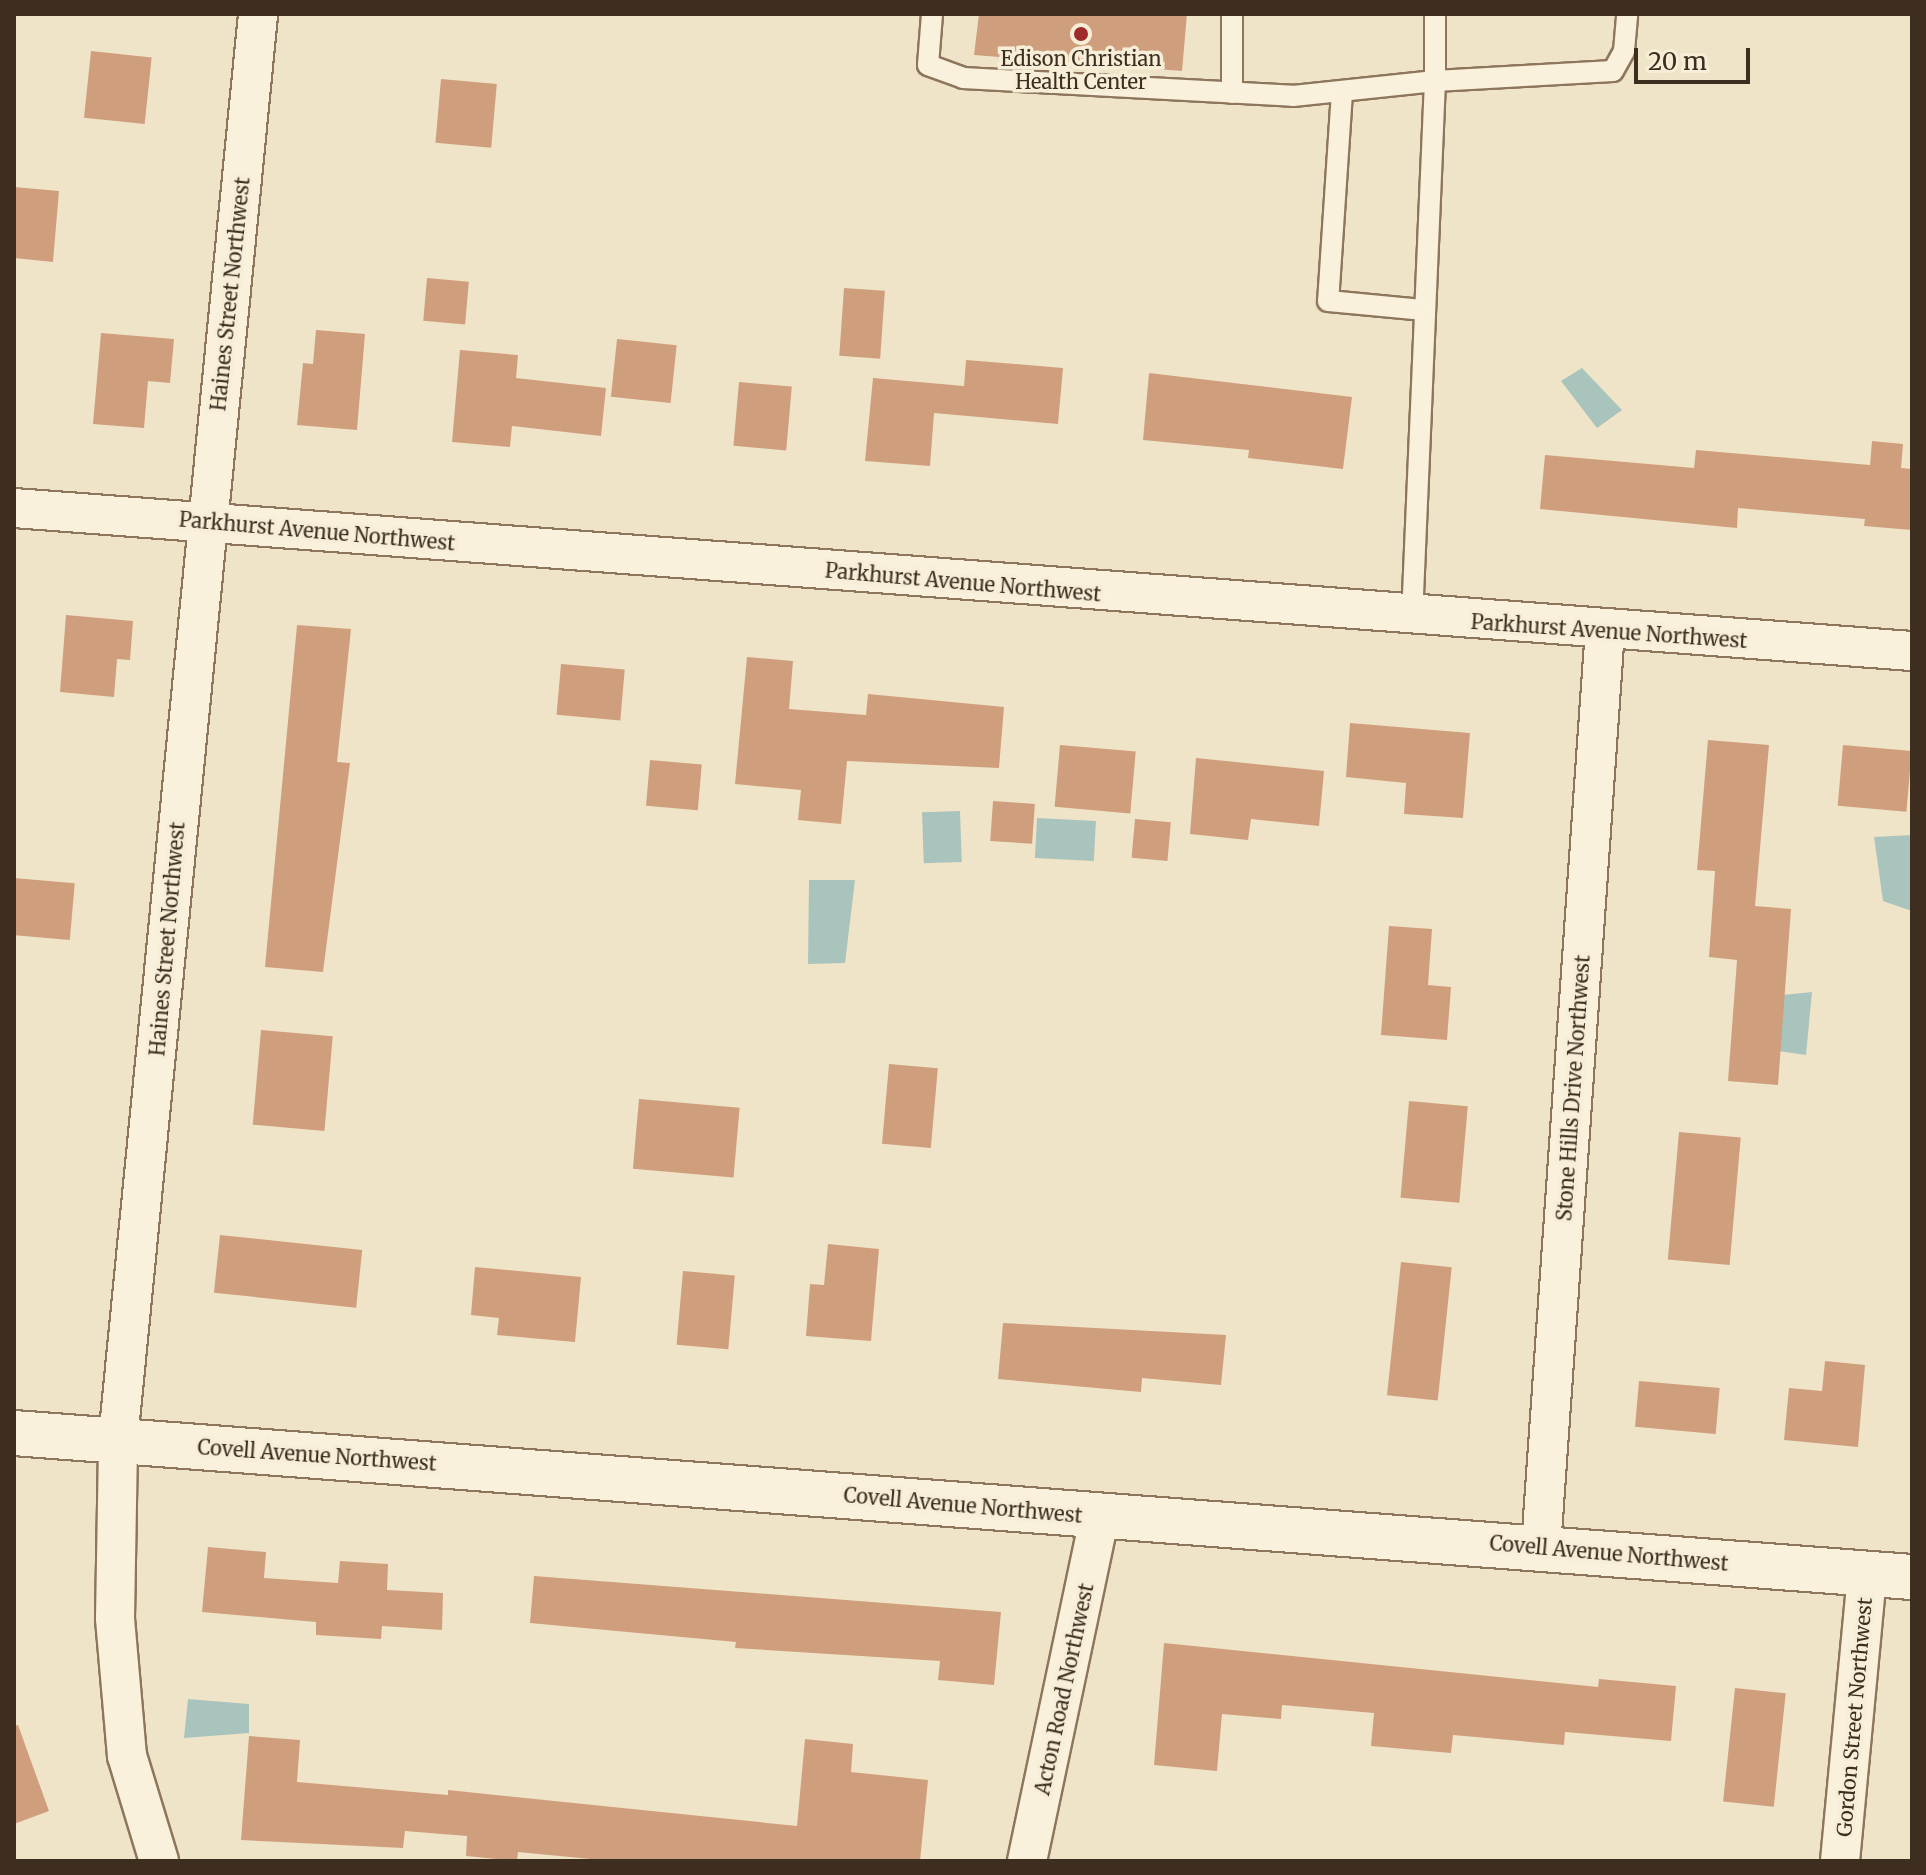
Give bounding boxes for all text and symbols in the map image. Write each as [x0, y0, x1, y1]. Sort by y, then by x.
marker: Edison Christian Health Center [1072, 25, 1090, 43]
scale bar [1638, 32, 1754, 82]
place label: Edison Christian Health Center [1001, 46, 1161, 93]
text: 20 m [1648, 46, 1707, 77]
street label: Haines Street Northwest [206, 176, 254, 412]
street label: Parkhurst Avenue Northwest [178, 507, 456, 555]
street label: Parkhurst Avenue Northwest [824, 558, 1102, 606]
street label: Parkhurst Avenue Northwest [1470, 609, 1748, 653]
street label: Haines Street Northwest [145, 821, 189, 1057]
street label: Stone Hills Drive Northwest [1552, 954, 1594, 1222]
street label: Covell Avenue Northwest [197, 1435, 437, 1475]
street label: Covell Avenue Northwest [843, 1483, 1083, 1527]
street label: Covell Avenue Northwest [1489, 1531, 1729, 1575]
street label: Acton Road Northwest [1030, 1581, 1098, 1797]
street label: Gordon Street Northwest [1832, 1596, 1876, 1838]

